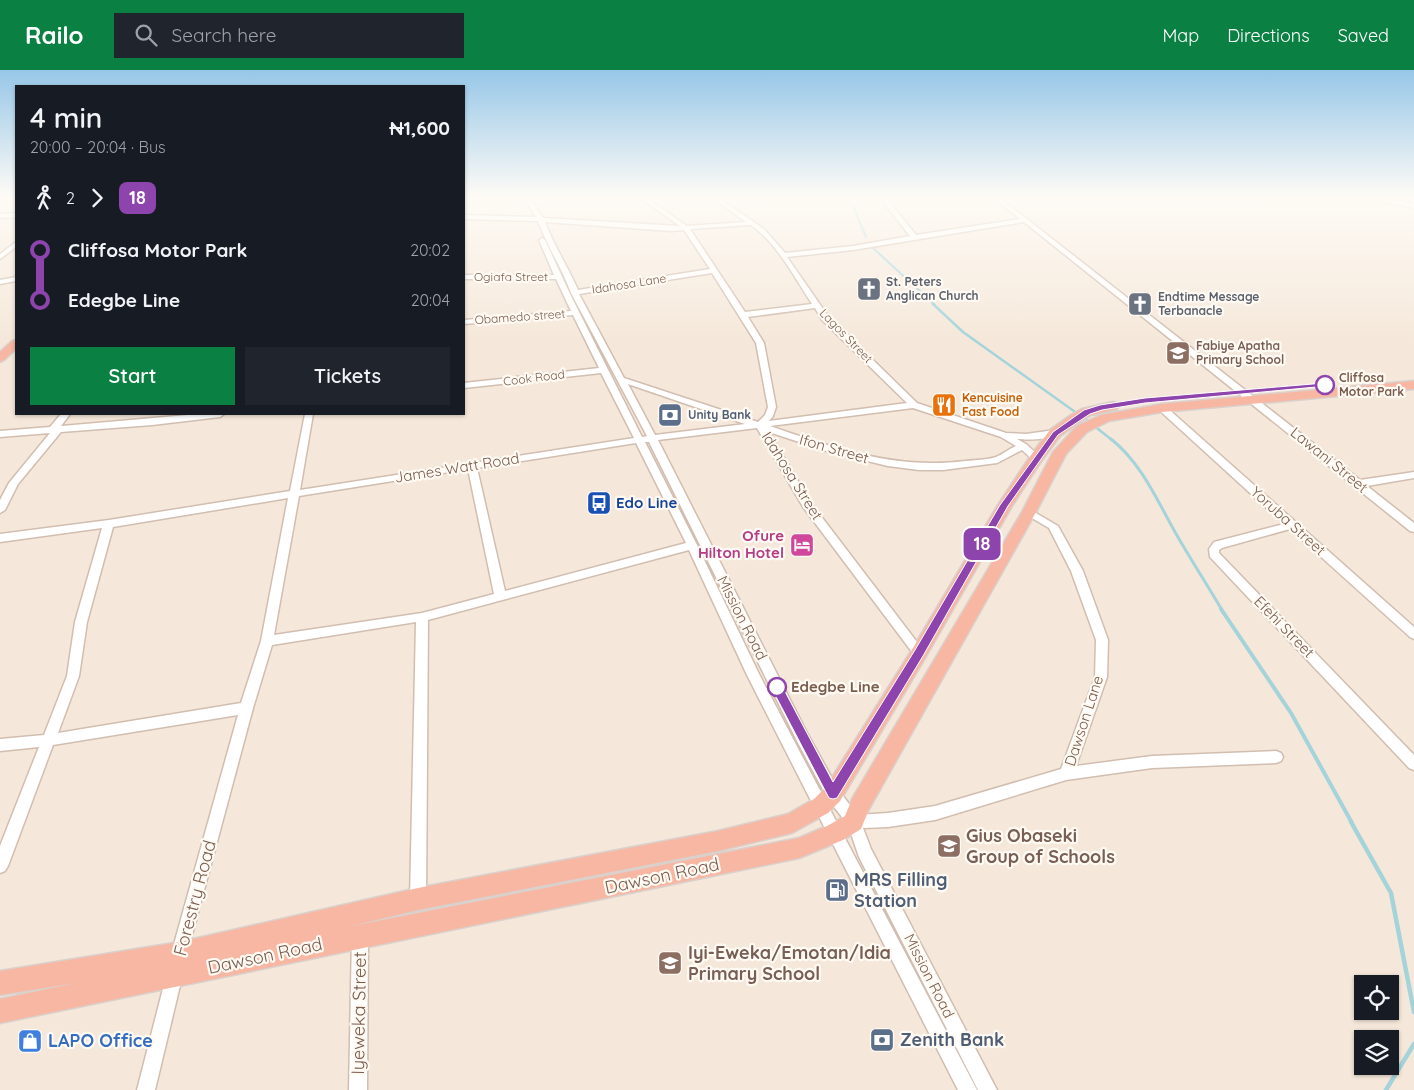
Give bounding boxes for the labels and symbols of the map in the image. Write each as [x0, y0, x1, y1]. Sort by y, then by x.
street label: Ogiafa Street [474, 269, 548, 284]
street label: Idahosa Lane [591, 270, 667, 297]
place label: St. Peters Anglican Church [886, 274, 979, 303]
church icon: St. Peters Anglican Church [856, 276, 882, 302]
place label: Endtime Message Terbanacle [1158, 289, 1259, 318]
church icon: Endtime Message Terbanacle [1127, 291, 1153, 317]
street label: Lagos Street [817, 305, 876, 366]
street label: Obamedo street [474, 306, 566, 327]
place label: Fabiye Apatha Primary School [1196, 338, 1284, 367]
school or university icon: Fabiye Apatha Primary School [1165, 340, 1191, 366]
street label: Cook Road [502, 366, 566, 389]
place label: Cliffosa Motor Park [1339, 370, 1404, 399]
marker: Cliffosa Motor Park [1315, 375, 1335, 395]
place label: Kencuisine Fast Food [962, 390, 1023, 419]
restaurant icon: Kencuisine Fast Food [931, 392, 957, 418]
bank icon: Unity Bank [657, 402, 683, 428]
place label: Unity Bank [688, 407, 751, 422]
street label: Lawani Street [1287, 423, 1372, 497]
street label: Idahosa Street [758, 428, 827, 524]
street label: Ifon Street [797, 430, 871, 467]
street label: James Watt Road [393, 448, 521, 487]
street label: Yoruba Street [1247, 482, 1330, 559]
bus stop icon: Edo Line [586, 490, 612, 516]
place label: Edo Line [616, 493, 677, 512]
place label: Ofure Hilton Hotel [698, 526, 784, 562]
line badge: 18 [960, 528, 1004, 560]
hotel icon: Ofure Hilton Hotel [789, 532, 815, 558]
street label: Mission Road [713, 573, 772, 663]
street label: Efehi Street [1250, 592, 1319, 662]
street label: Dawson Lane [1060, 673, 1107, 769]
marker: Edegbe Line [767, 677, 787, 697]
place label: Edegbe Line [791, 677, 880, 696]
place label: Gius Obaseki Group of Schools [966, 824, 1115, 868]
school or university icon: Gius Obaseki Group of Schools [936, 833, 962, 859]
street label: Forestry Road [168, 838, 221, 958]
street label: Dawson Road [603, 852, 721, 899]
place label: MRS Filling Station [854, 868, 947, 912]
fuel station icon: MRS Filling Station [824, 877, 850, 903]
street label: Mission Road [900, 931, 959, 1021]
street label: Dawson Road [206, 932, 324, 979]
place label: Iyi-Eweka/Emotan/Idia Primary School [688, 941, 891, 985]
school or university icon: Iyi-Eweka/Emotan/Idia Primary School [657, 950, 683, 976]
street label: Iyeweka Street [346, 951, 371, 1075]
bank icon: Zenith Bank [869, 1027, 895, 1053]
shop icon: LAPO Office [17, 1028, 43, 1054]
place label: Zenith Bank [900, 1028, 1004, 1051]
place label: LAPO Office [48, 1029, 153, 1052]

